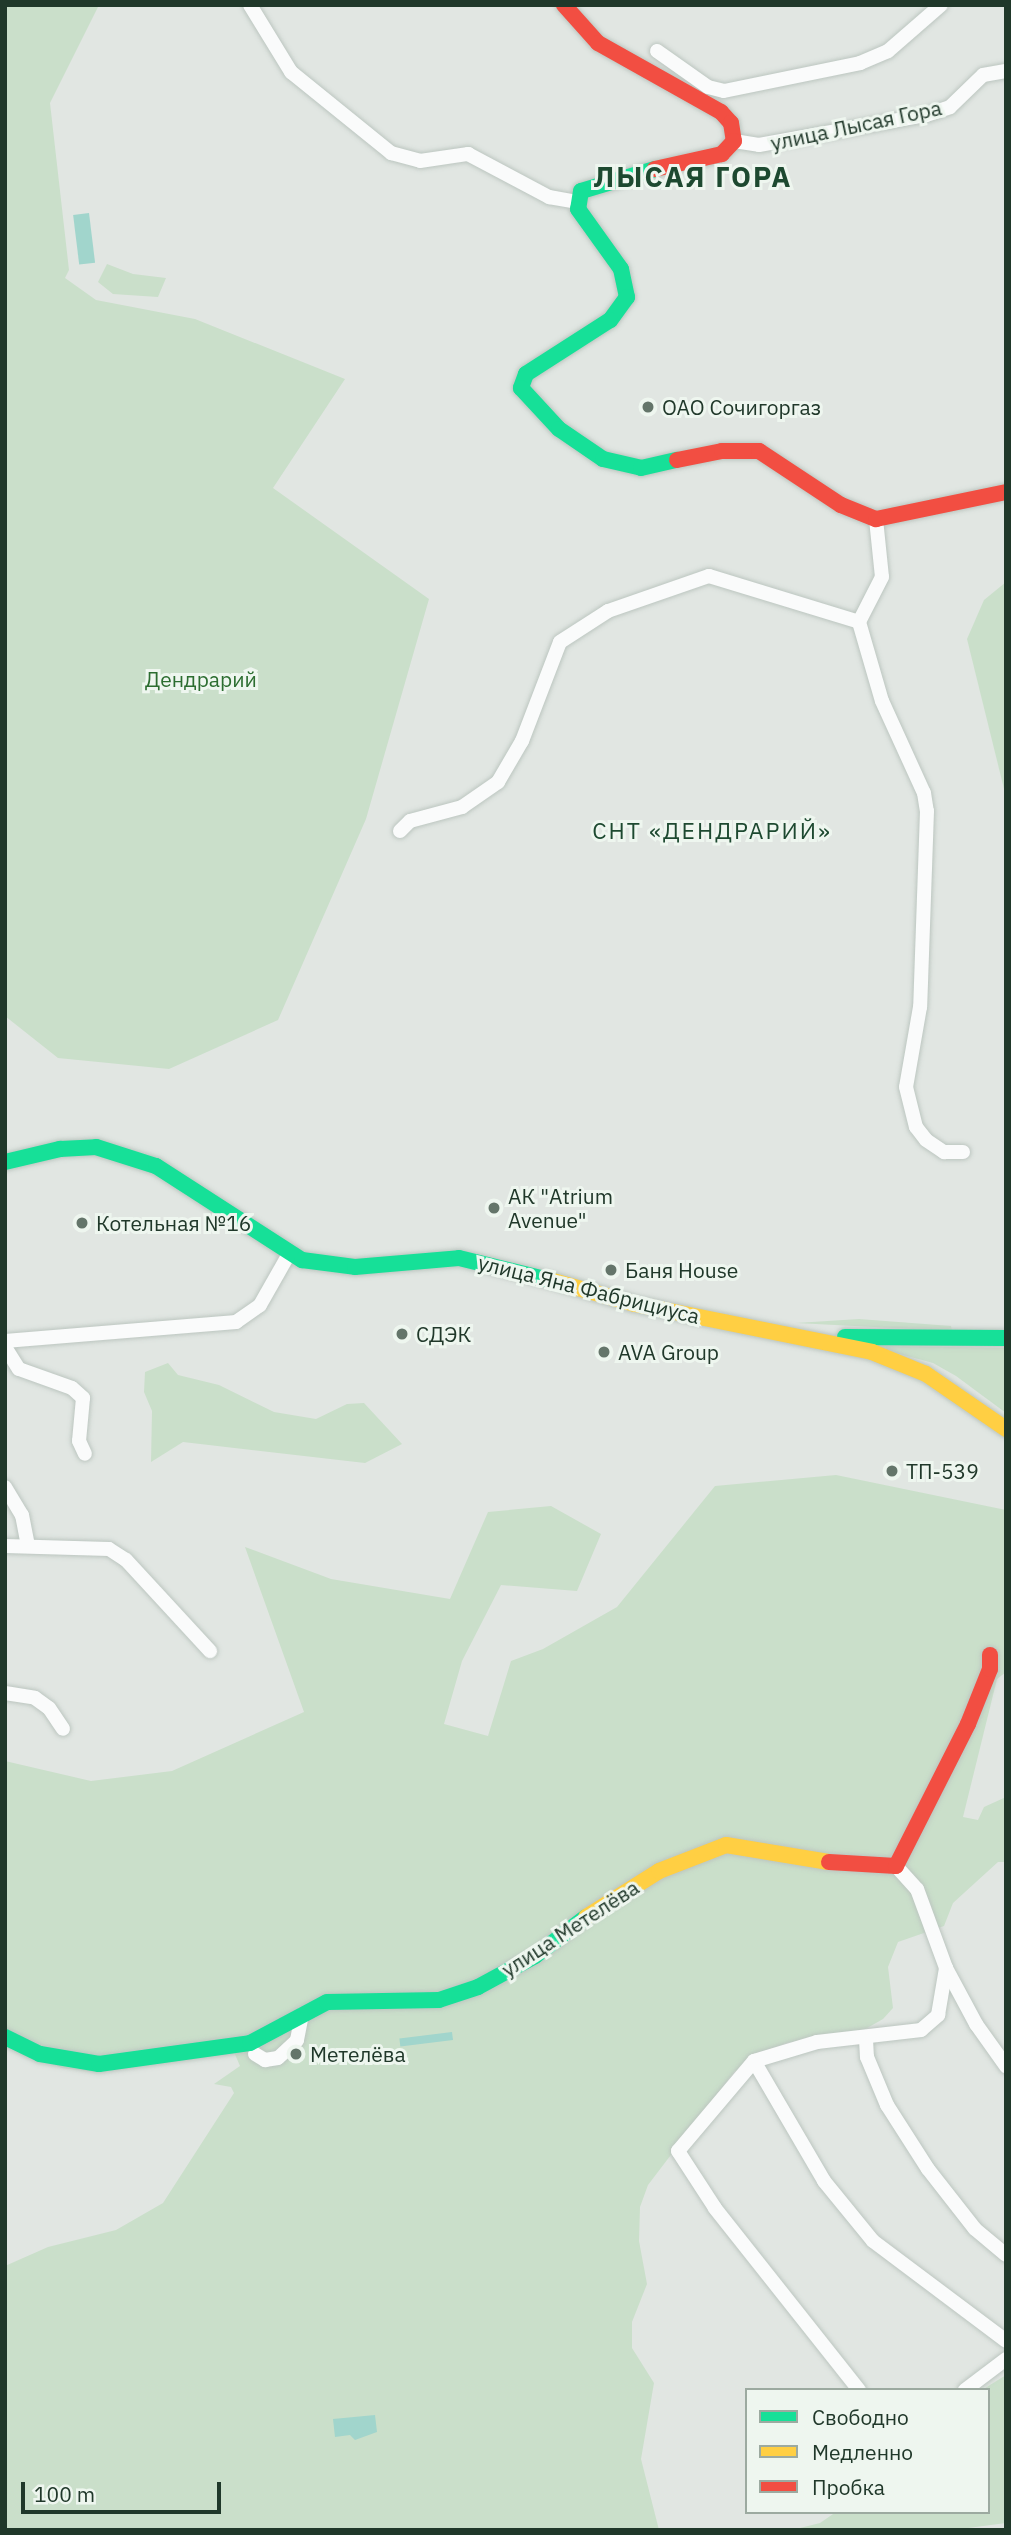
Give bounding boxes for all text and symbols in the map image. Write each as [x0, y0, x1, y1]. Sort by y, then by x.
street label: улица Лысая Гора [768, 95, 944, 155]
district label: ЛЫСАЯ ГОРА [595, 160, 791, 194]
place label: ОАО Сочигоргаз [662, 394, 821, 420]
marker: ОАО Сочигоргаз [640, 399, 656, 415]
park label: Дендрарий [145, 666, 257, 692]
district label: СНТ «ДЕНДРАРИЙ» [594, 816, 830, 844]
place label: АК "Atrium Avenue" [508, 1183, 612, 1233]
marker: АК "Atrium Avenue" [486, 1200, 502, 1216]
place label: Котельная №16 [96, 1210, 251, 1236]
marker: Котельная №16 [74, 1215, 90, 1231]
street label: улица Яна Фабрициуса [476, 1249, 702, 1329]
place label: Баня House [625, 1257, 738, 1283]
marker: Баня House [603, 1262, 619, 1278]
place label: СДЭК [416, 1321, 471, 1347]
marker: СДЭК [394, 1326, 410, 1342]
place label: AVA Group [618, 1339, 719, 1365]
marker: AVA Group [596, 1344, 612, 1360]
place label: ТП-539 [906, 1458, 979, 1484]
marker: ТП-539 [884, 1463, 900, 1479]
street label: улица Метелёва [497, 1874, 643, 1982]
place label: Метелёва [310, 2041, 406, 2067]
marker: Метелёва [288, 2046, 304, 2062]
legend [745, 2388, 990, 2514]
text: Свободно [812, 2403, 909, 2431]
text: Медленно [812, 2438, 913, 2466]
scale bar [24, 2468, 224, 2512]
text: Пробка [812, 2473, 885, 2501]
text: 100 m [34, 2480, 95, 2508]

